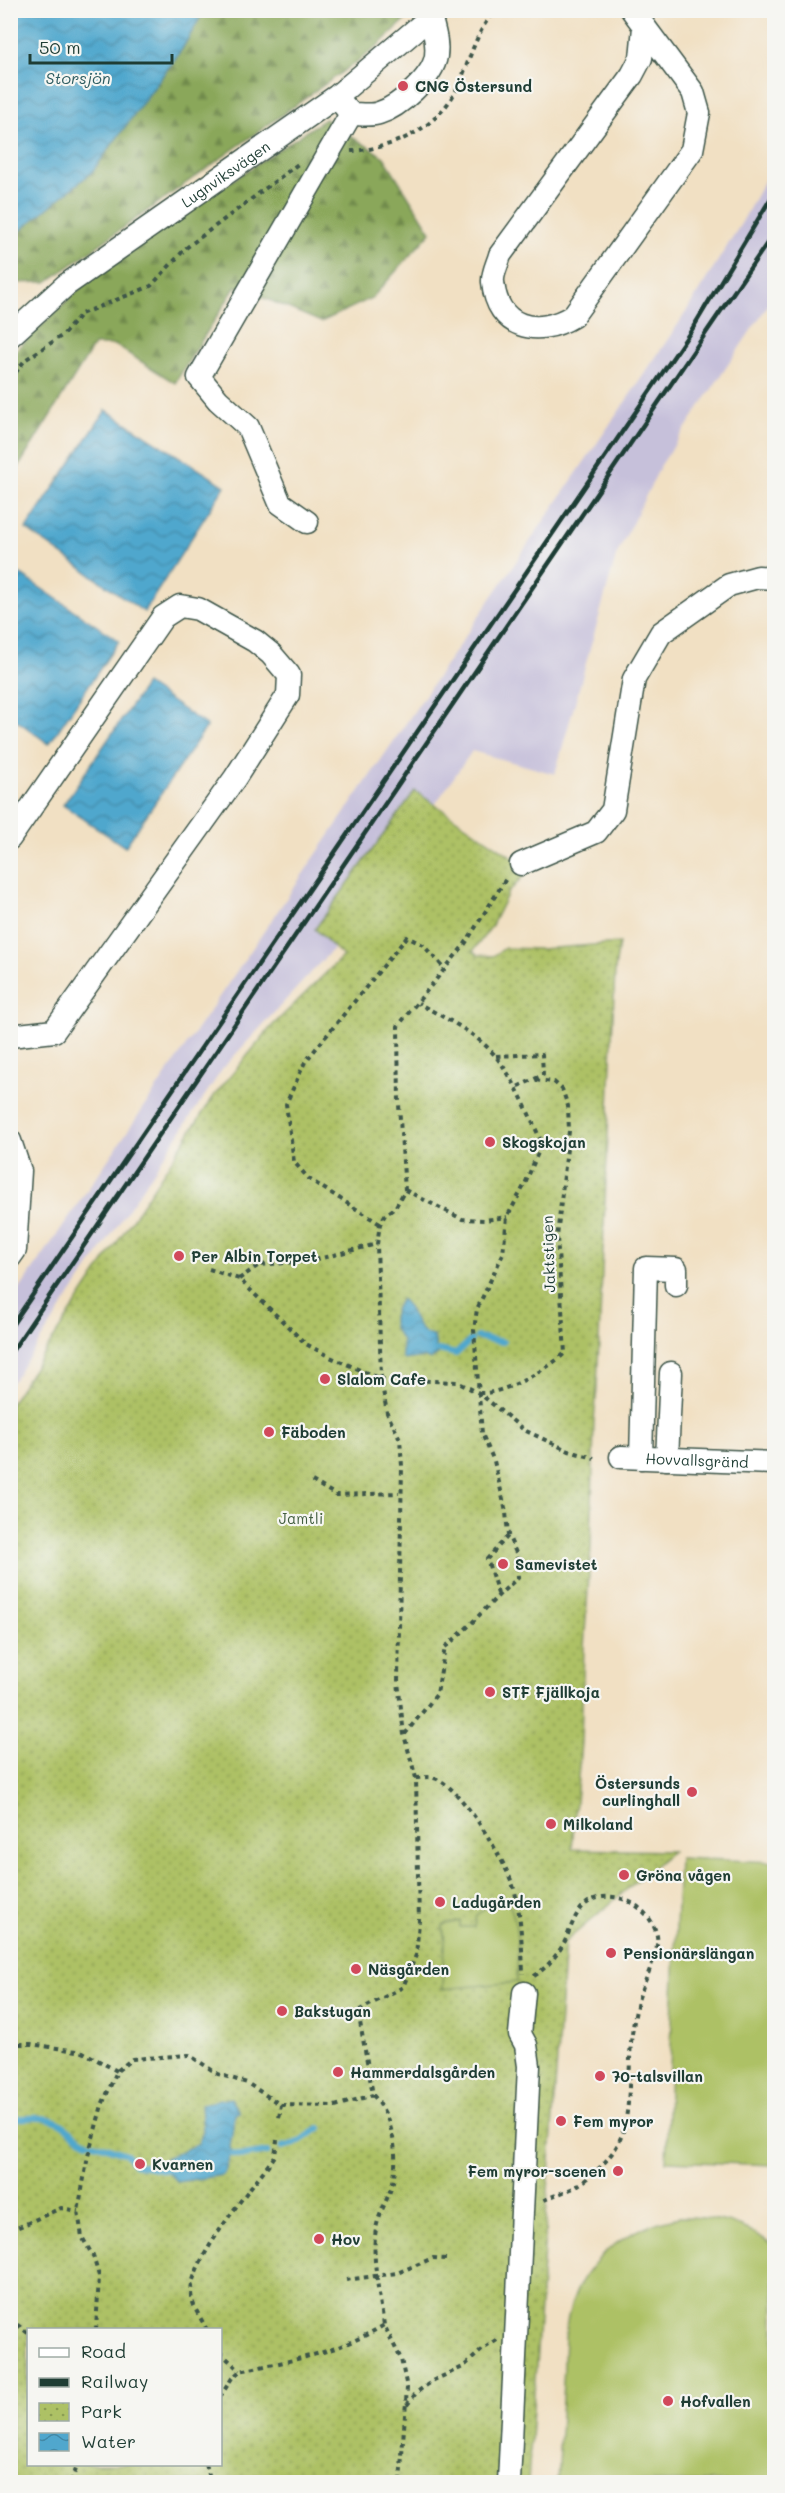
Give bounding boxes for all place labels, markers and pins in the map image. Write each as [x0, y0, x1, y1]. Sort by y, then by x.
place label: CNG Östersund [415, 76, 532, 96]
marker: CNG Östersund [396, 79, 410, 93]
place label: Skogskojan [502, 1132, 586, 1152]
marker: Skogskojan [483, 1135, 497, 1149]
place label: Per Albin Torpet [191, 1246, 318, 1266]
marker: Per Albin Torpet [172, 1249, 186, 1263]
place label: Slalom Cafe [337, 1369, 426, 1389]
marker: Slalom Cafe [318, 1372, 332, 1386]
place label: Fäboden [281, 1422, 346, 1442]
marker: Fäboden [262, 1425, 276, 1439]
place label: Samevistet [515, 1554, 598, 1574]
marker: Samevistet [496, 1557, 510, 1571]
place label: STF Fjällkoja [502, 1682, 600, 1702]
marker: STF Fjällkoja [483, 1685, 497, 1699]
place label: Östersunds curlinghall [595, 1773, 680, 1810]
marker: Östersunds curlinghall [685, 1785, 699, 1799]
place label: Milkoland [563, 1814, 633, 1834]
marker: Milkoland [544, 1817, 558, 1831]
place label: Gröna vågen [636, 1865, 731, 1885]
marker: Gröna vågen [617, 1868, 631, 1882]
place label: Ladugården [452, 1892, 541, 1912]
marker: Ladugården [433, 1895, 447, 1909]
place label: Pensionärslängan [623, 1943, 754, 1963]
marker: Pensionärslängan [604, 1946, 618, 1960]
place label: Näsgården [368, 1959, 449, 1979]
marker: Näsgården [349, 1962, 363, 1976]
place label: Bakstugan [294, 2001, 371, 2021]
marker: Bakstugan [275, 2004, 289, 2018]
place label: Hammerdalsgården [350, 2062, 495, 2082]
marker: Hammerdalsgården [331, 2065, 345, 2079]
place label: 70-talsvillan [612, 2066, 703, 2086]
marker: 70-talsvillan [593, 2069, 607, 2083]
place label: Fem myror [573, 2111, 654, 2131]
marker: Fem myror [554, 2114, 568, 2128]
place label: Kvarnen [152, 2154, 213, 2174]
marker: Kvarnen [133, 2157, 147, 2171]
place label: Fem myror-scenen [467, 2161, 606, 2181]
marker: Fem myror-scenen [611, 2164, 625, 2178]
place label: Hov [331, 2229, 360, 2249]
marker: Hov [312, 2232, 326, 2246]
place label: Hofvallen [680, 2391, 751, 2411]
marker: Hofvallen [661, 2394, 675, 2408]

